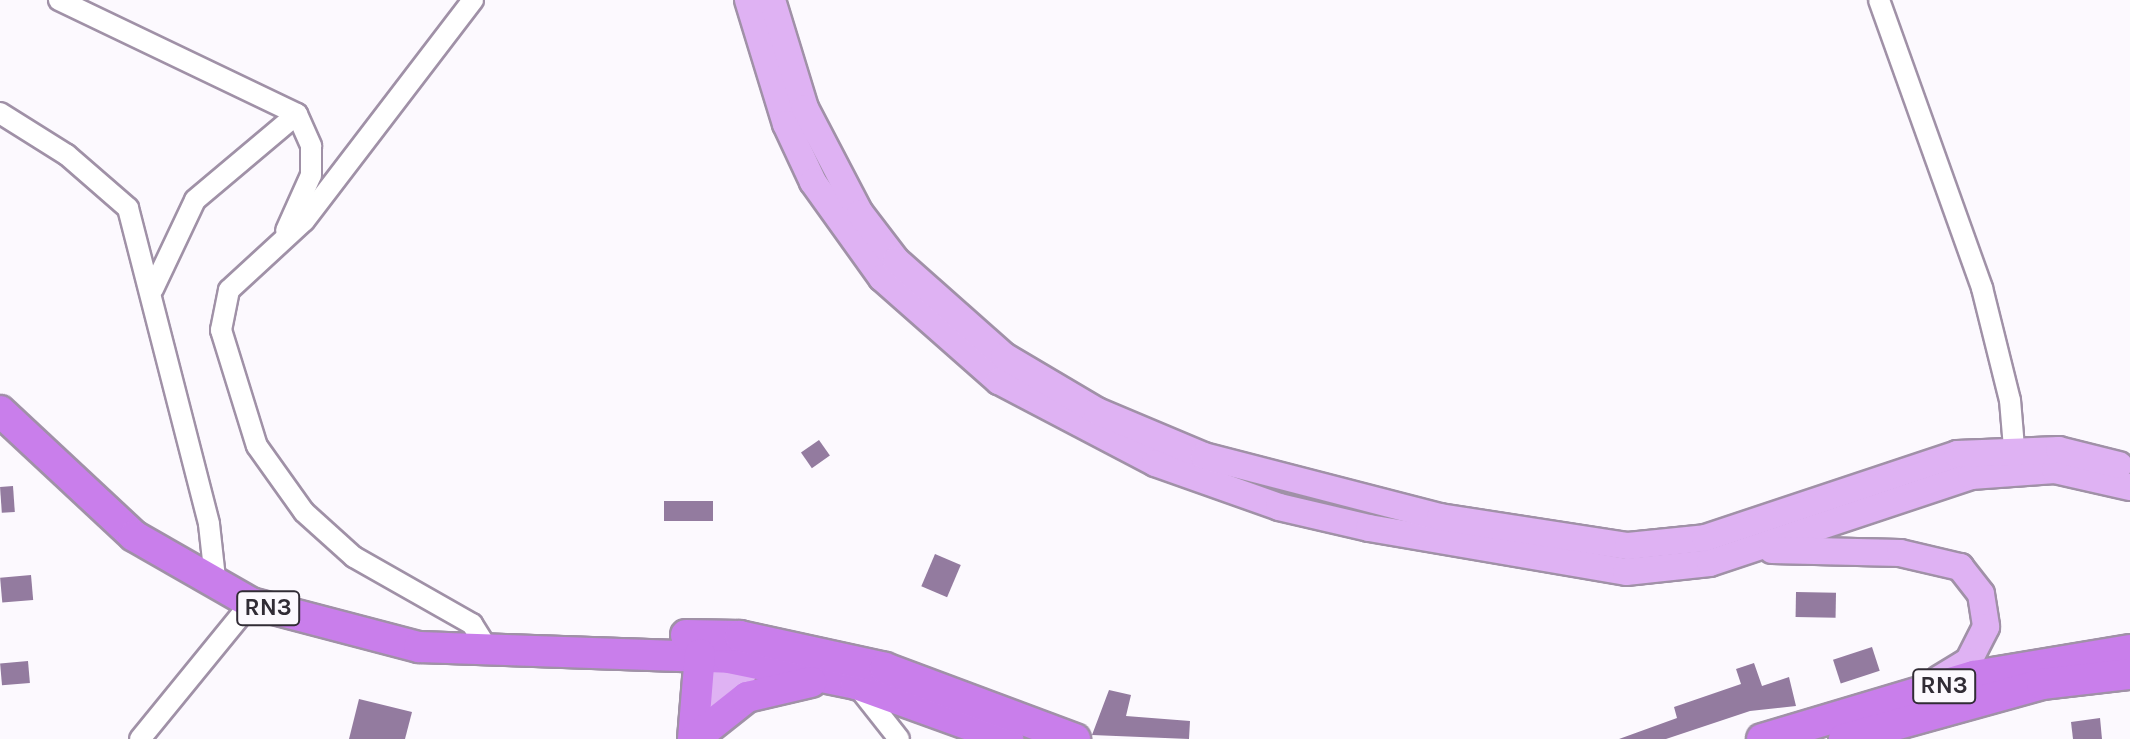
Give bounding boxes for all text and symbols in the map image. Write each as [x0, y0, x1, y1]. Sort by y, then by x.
road number: RN3 [236, 588, 300, 628]
road number: RN3 [1912, 666, 1976, 706]

